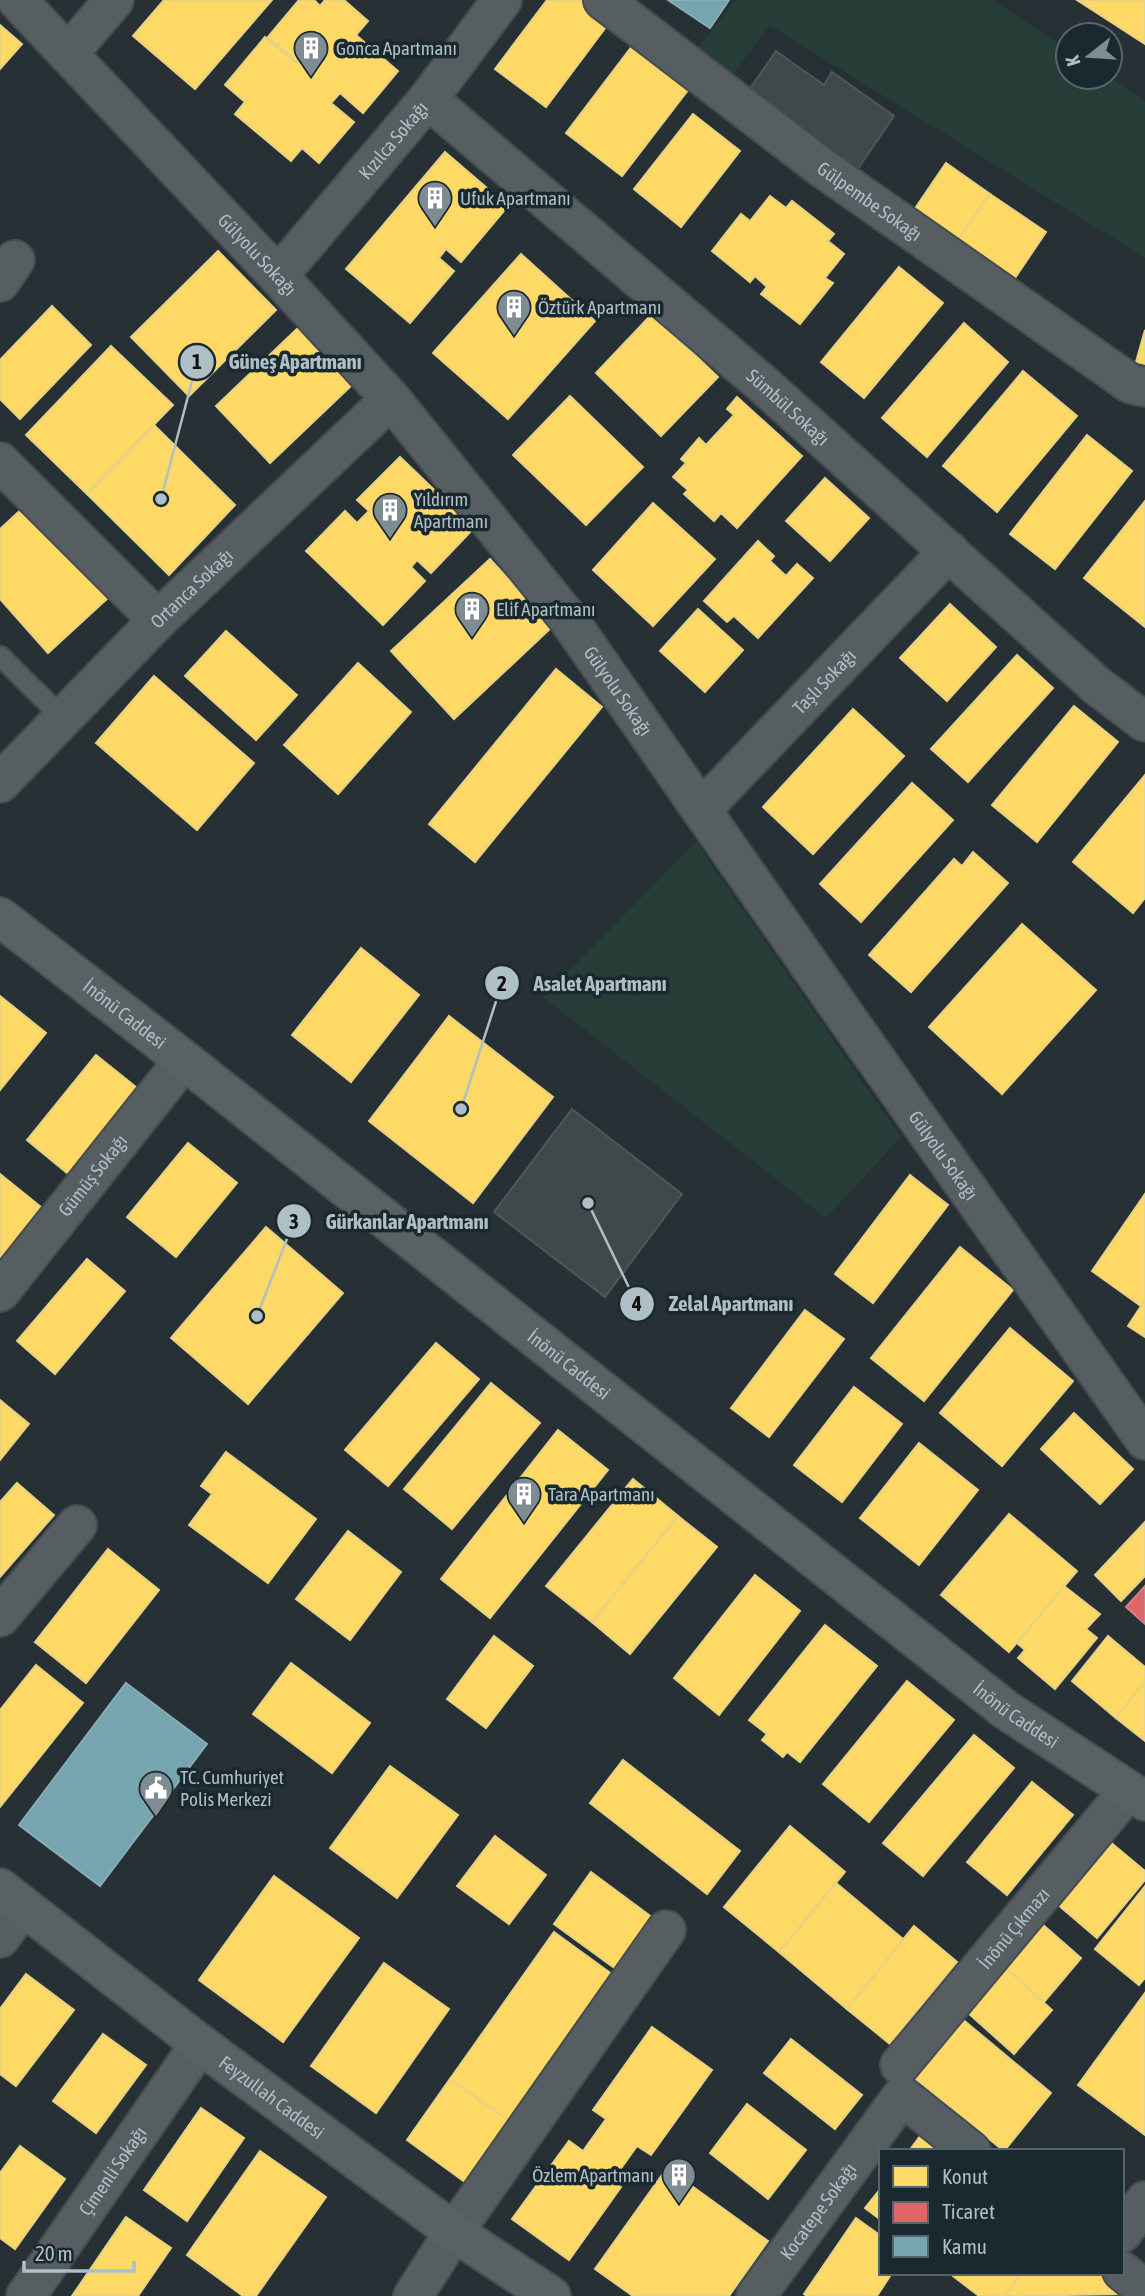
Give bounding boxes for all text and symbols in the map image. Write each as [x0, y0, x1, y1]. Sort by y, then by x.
north arrow [1054, 21, 1124, 91]
building icon: Gonca Apartmanı [292, 29, 330, 78]
place label: Gonca Apartmanı [336, 37, 457, 59]
text: K [1061, 53, 1085, 69]
street label: Kızılca Sokağı [354, 97, 432, 184]
street label: Gülpembe Sokağı [813, 157, 926, 245]
building icon: Ufuk Apartmanı [416, 179, 454, 228]
place label: Ufuk Apartmanı [460, 187, 571, 209]
street label: Gülyolu Sokağı [214, 209, 301, 300]
building icon: Öztürk Apartmanı [495, 288, 533, 337]
place label: Öztürk Apartmanı [538, 296, 661, 318]
callout: Güneş Apartmanı [179, 341, 376, 383]
text: 1 [192, 349, 202, 373]
text: Güneş Apartmanı [228, 349, 362, 373]
street label: Sümbül Sokağı [742, 364, 834, 450]
place label: Yıldırım Apartmanı [414, 488, 488, 532]
building icon: Yıldırım Apartmanı [371, 491, 409, 540]
street label: Ortanca Sokağı [145, 544, 237, 632]
building icon: Elif Apartmanı [453, 590, 491, 639]
place label: Elif Apartmanı [496, 598, 595, 620]
street label: Gülyolu Sokağı [579, 642, 657, 740]
street label: Taşlı Sokağı [788, 644, 860, 718]
callout: Asalet Apartmanı [484, 962, 681, 1004]
text: 2 [497, 971, 507, 995]
text: Asalet Apartmanı [532, 971, 667, 995]
street label: İnönü Caddesi [79, 975, 171, 1053]
street label: Gülyolu Sokağı [905, 1106, 983, 1204]
street label: Gümüş Sokağı [53, 1130, 132, 1221]
callout: Gürkanlar Apartmanı [277, 1200, 503, 1242]
text: 3 [289, 1209, 299, 1233]
text: Gürkanlar Apartmanı [325, 1209, 489, 1233]
callout: Zelal Apartmanı [619, 1283, 807, 1325]
text: 4 [631, 1291, 642, 1315]
text: Zelal Apartmanı [669, 1291, 793, 1315]
street label: İnönü Caddesi [523, 1325, 615, 1404]
building icon: Tara Apartmanı [505, 1475, 543, 1524]
place label: Tara Apartmanı [548, 1483, 655, 1505]
street label: İnönü Caddesi [969, 1677, 1063, 1752]
place label: TC. Cumhuriyet Polis Merkezi [180, 1766, 284, 1810]
public building icon: TC. Cumhuriyet Polis Merkezi [137, 1769, 175, 1818]
street label: İnönü Çıkmazı [974, 1883, 1054, 1973]
street label: Feyzullah Caddesi [215, 2051, 329, 2143]
street label: Çimenli Sokağı [74, 2122, 151, 2220]
legend [879, 2149, 1124, 2275]
building icon: Özlem Apartmanı [660, 2156, 698, 2205]
street label: Kocatepe Sokağı [775, 2158, 861, 2264]
place label: Özlem Apartmanı [532, 2164, 654, 2186]
text: Konut [942, 2164, 988, 2188]
text: Ticaret [942, 2199, 995, 2223]
scale bar [24, 2230, 135, 2274]
text: Kamu [942, 2234, 987, 2258]
text: 20 m [35, 2241, 73, 2265]

